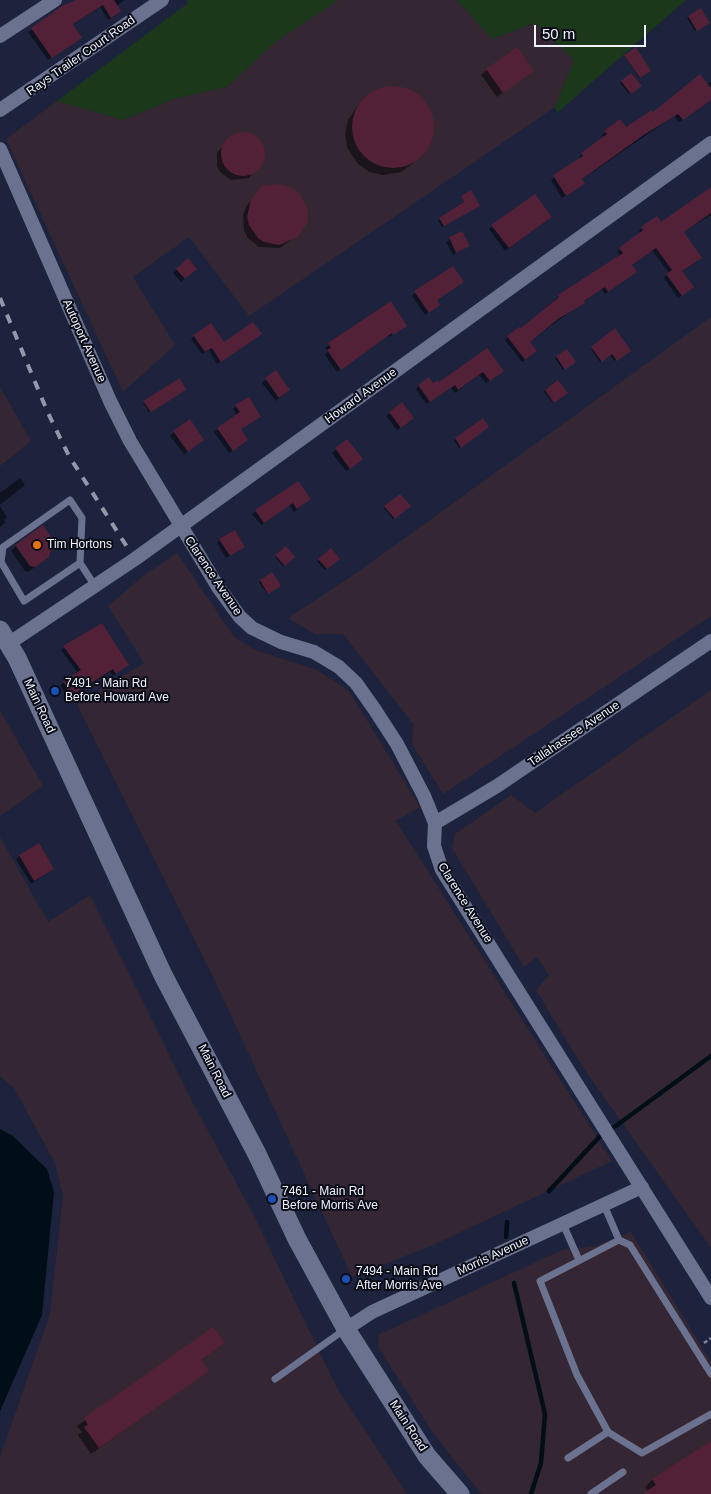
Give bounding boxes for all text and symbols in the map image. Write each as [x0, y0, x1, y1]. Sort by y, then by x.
street label: Rays Trailer Court Road [24, 13, 138, 99]
scale bar [536, 15, 648, 47]
text: 50 m [542, 25, 575, 42]
street label: Autoport Avenue [59, 297, 109, 385]
street label: Howard Avenue [322, 365, 400, 427]
street label: Clarence Avenue [181, 534, 245, 618]
place label: Tim Hortons [47, 538, 112, 552]
marker: Tim Hortons [31, 539, 43, 551]
street label: Main Road [20, 677, 58, 735]
place label: 7491 - Main Rd Before Howard Ave [65, 677, 169, 705]
marker: 7491 - Main Rd Before Howard Ave [49, 685, 61, 697]
street label: Tallahassee Avenue [526, 698, 622, 770]
street label: Clarence Avenue [435, 860, 495, 946]
street label: Main Road [194, 1042, 234, 1100]
place label: 7461 - Main Rd Before Morris Ave [282, 1185, 378, 1213]
marker: 7461 - Main Rd Before Morris Ave [266, 1193, 278, 1205]
street label: Morris Avenue [455, 1233, 531, 1279]
place label: 7494 - Main Rd After Morris Ave [356, 1265, 442, 1293]
marker: 7494 - Main Rd After Morris Ave [340, 1273, 352, 1285]
street label: Main Road [386, 1398, 430, 1454]

